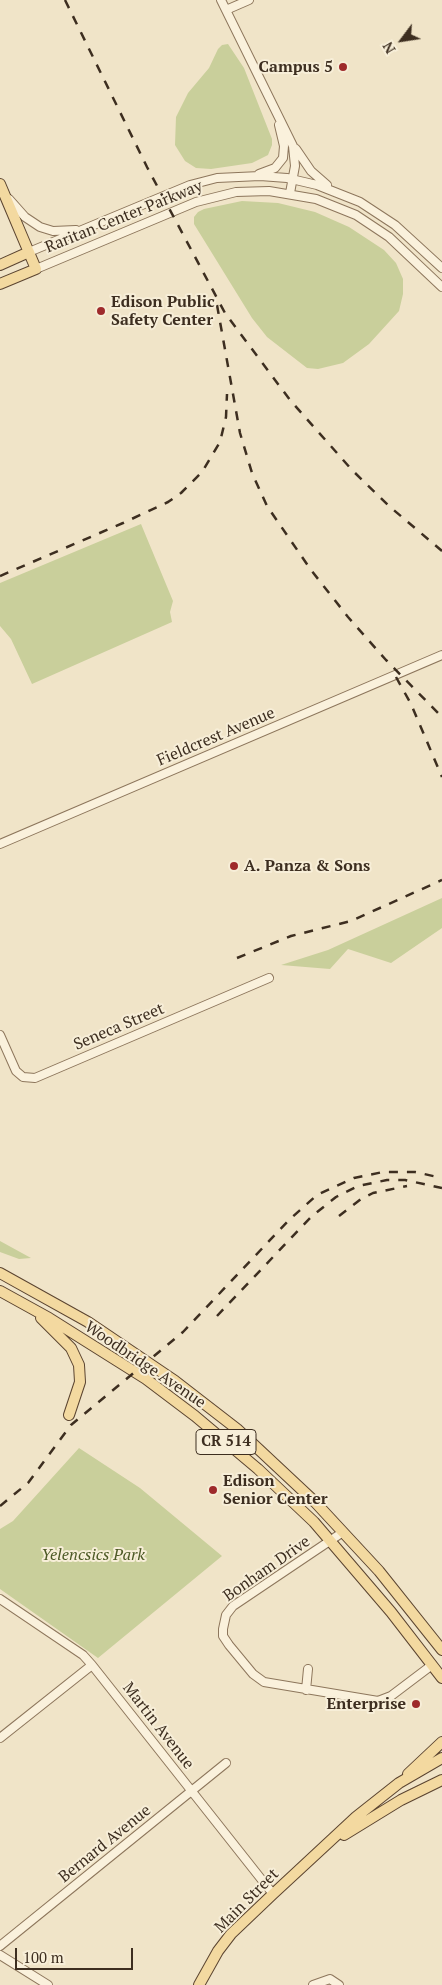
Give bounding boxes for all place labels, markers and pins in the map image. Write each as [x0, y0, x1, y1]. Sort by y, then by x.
place label: Campus 5 [259, 57, 333, 77]
marker: Campus 5 [337, 61, 349, 73]
place label: Edison Public Safety Center [111, 292, 215, 330]
marker: Edison Public Safety Center [95, 305, 107, 317]
place label: A. Panza & Sons [244, 856, 370, 876]
marker: A. Panza & Sons [228, 860, 240, 872]
place label: Edison Senior Center [223, 1471, 328, 1509]
marker: Edison Senior Center [207, 1484, 219, 1496]
place label: Enterprise [326, 1694, 406, 1714]
marker: Enterprise [410, 1698, 422, 1710]

